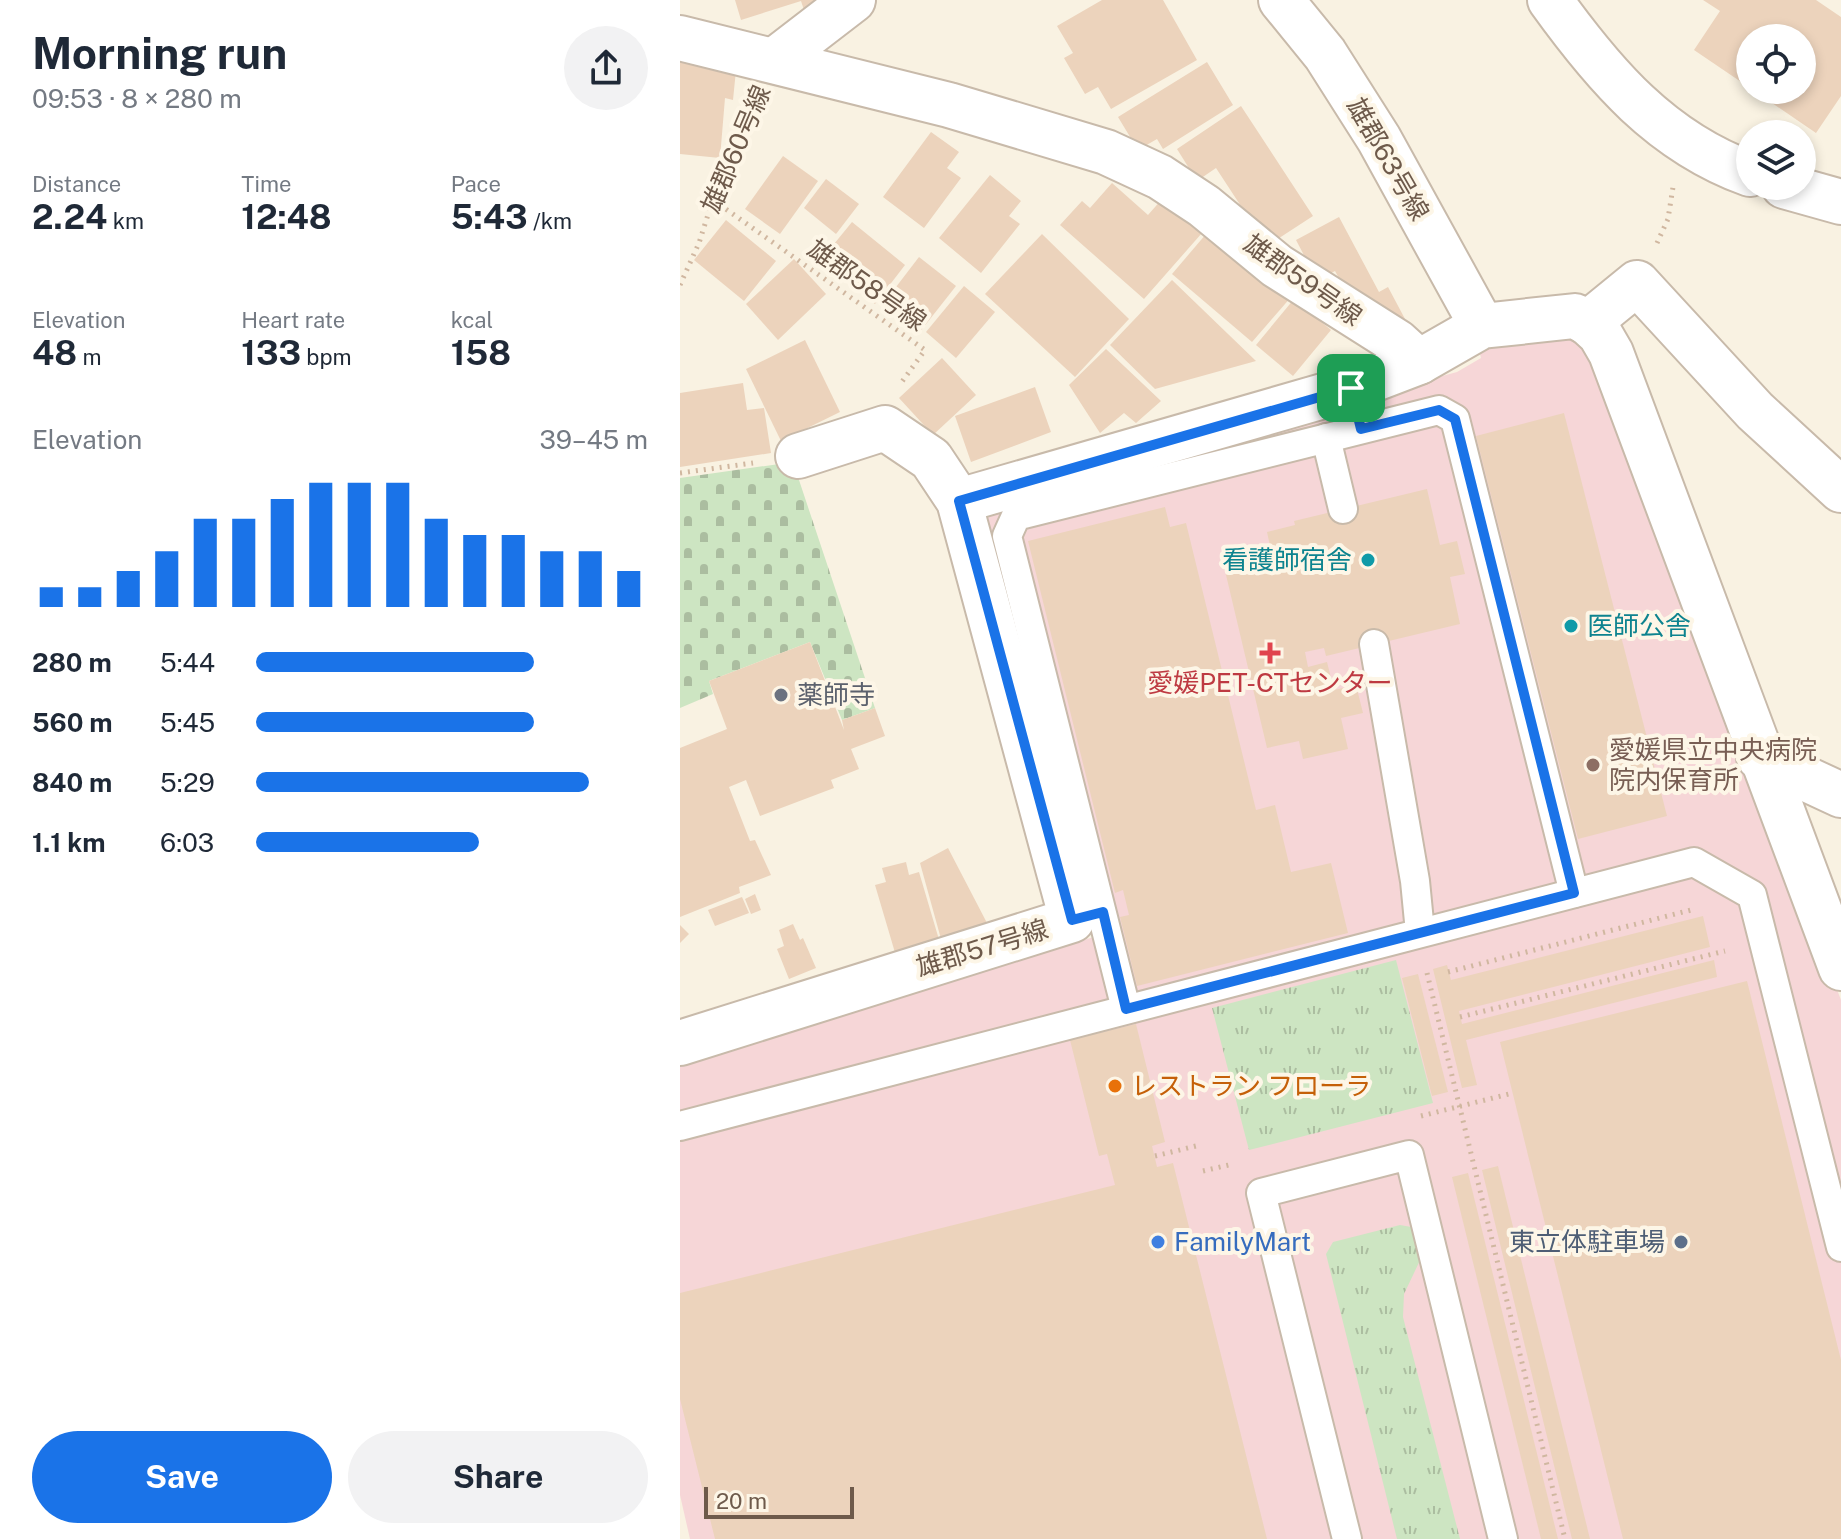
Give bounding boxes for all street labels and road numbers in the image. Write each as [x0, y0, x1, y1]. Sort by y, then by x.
street label: 雄郡60号線 [695, 80, 776, 217]
street label: 雄郡63号線 [1341, 92, 1436, 226]
street label: 雄郡59号線 [1238, 228, 1368, 332]
street label: 雄郡58号線 [802, 232, 932, 337]
street label: 雄郡57号線 [912, 913, 1052, 982]

